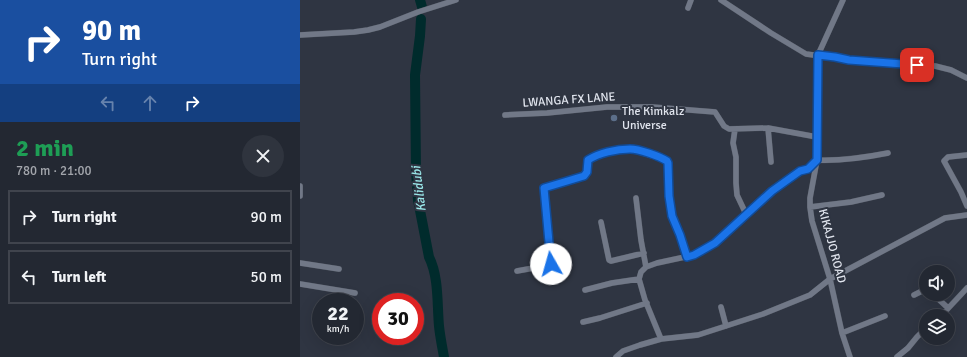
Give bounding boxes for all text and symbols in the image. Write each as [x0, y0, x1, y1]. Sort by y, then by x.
text: 90 m [82, 14, 141, 48]
icon: right [16, 16, 68, 68]
text: Turn right [82, 48, 157, 70]
pin [900, 48, 934, 82]
icon: arrive [906, 54, 928, 76]
street label: LWANGA FX LANE [522, 89, 616, 111]
icon: left [97, 92, 119, 114]
icon: ahead [139, 92, 161, 114]
icon: right [181, 92, 203, 114]
place label: The Kimkalz Universe [622, 104, 684, 133]
marker: The Kimkalz Universe [609, 113, 619, 123]
text: 2 min [16, 133, 74, 163]
button: close [242, 135, 284, 177]
text: 780 m · 21:00 [16, 163, 92, 179]
water label: Kalidubi [408, 164, 430, 213]
icon: right [18, 206, 40, 228]
street label: KIKAJJO ROAD [815, 207, 849, 285]
text: Turn right [52, 208, 117, 226]
text: 90 m [251, 208, 282, 226]
position arrow [530, 243, 572, 285]
map controls [919, 265, 955, 345]
button: sound [919, 265, 955, 301]
icon: left [18, 266, 40, 288]
text: Turn left [52, 268, 106, 286]
text: 50 m [251, 268, 282, 286]
speed limit sign: 30 [372, 293, 424, 345]
text: 22 [327, 301, 349, 326]
button: layers [919, 309, 955, 345]
text: km/h [327, 323, 349, 335]

